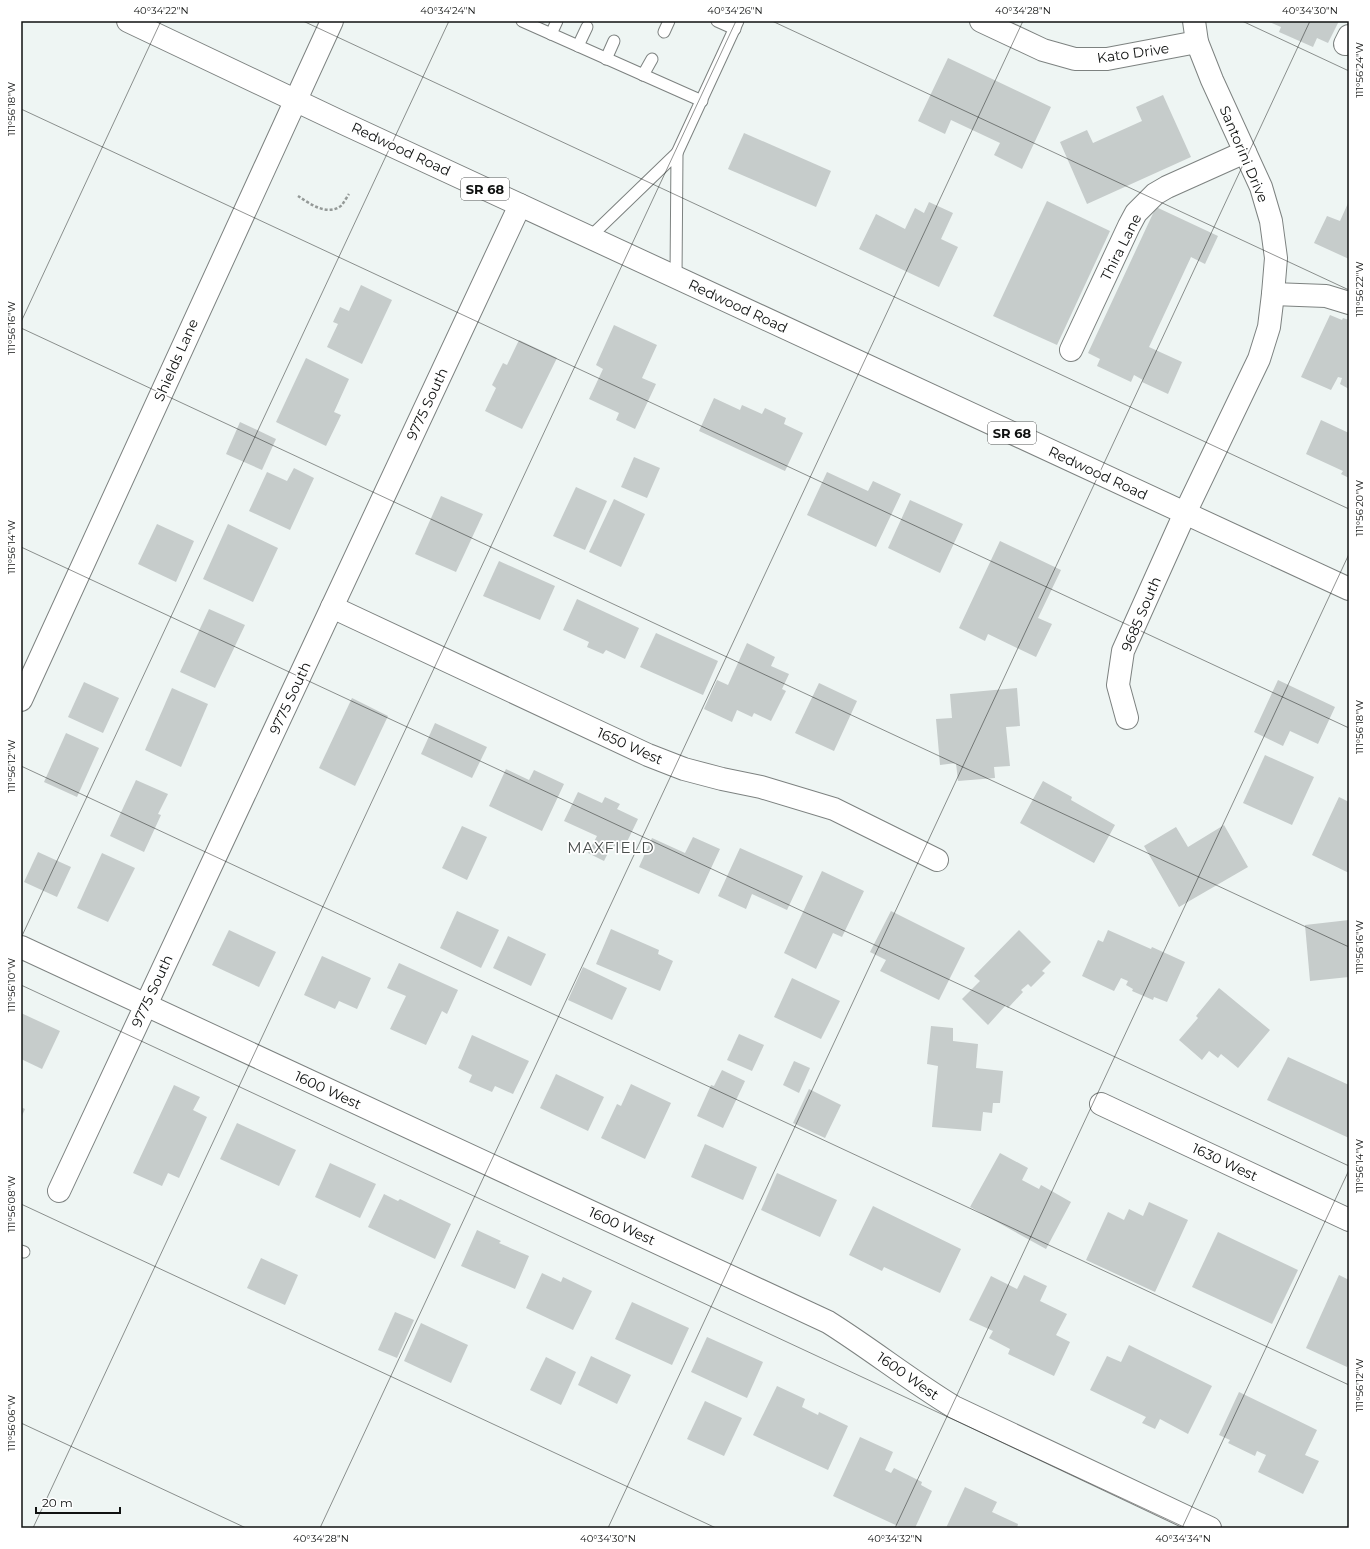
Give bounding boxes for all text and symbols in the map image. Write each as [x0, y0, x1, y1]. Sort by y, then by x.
text: 40°34'22"N [133, 4, 189, 17]
text: 40°34'24"N [420, 4, 476, 17]
text: 40°34'26"N [707, 4, 763, 17]
text: 40°34'28"N [995, 4, 1051, 17]
text: 40°34'30"N [1282, 4, 1338, 17]
street label: Kato Drive [1096, 39, 1170, 67]
text: 111°56'24"W [1353, 42, 1366, 98]
text: 111°56'18"W [5, 82, 18, 136]
street label: Santorini Drive [1216, 103, 1272, 205]
street label: Redwood Road [348, 118, 454, 180]
road number: SR 68 [461, 178, 509, 200]
street label: Thira Lane [1096, 211, 1146, 283]
text: 111°56'22"W [1353, 261, 1366, 317]
street label: Redwood Road [685, 275, 791, 337]
text: 111°56'16"W [5, 301, 18, 355]
street label: Shields Lane [150, 316, 202, 404]
street label: 9775 South [402, 365, 452, 443]
road number: SR 68 [988, 422, 1036, 444]
street label: Redwood Road [1045, 442, 1151, 504]
text: 111°56'20"W [1353, 480, 1366, 536]
text: 111°56'14"W [5, 520, 18, 574]
street label: 9685 South [1117, 574, 1165, 654]
street label: 9775 South [265, 659, 315, 737]
text: 111°56'18"W [1353, 700, 1366, 754]
street label: 1650 West [594, 724, 666, 769]
text: 111°56'12"W [5, 739, 18, 793]
district label: MAXFIELD [567, 838, 655, 857]
text: 111°56'16"W [1353, 920, 1366, 974]
street label: 9775 South [127, 952, 177, 1030]
text: 111°56'10"W [5, 958, 18, 1012]
street label: 1600 West [292, 1067, 365, 1113]
street label: 1630 West [1189, 1139, 1261, 1185]
text: 111°56'14"W [1353, 1139, 1366, 1193]
text: 111°56'08"W [5, 1176, 18, 1232]
street label: 1600 West [586, 1203, 659, 1249]
street label: 1600 West [874, 1348, 943, 1404]
text: 111°56'12"W [1353, 1358, 1366, 1412]
text: 111°56'06"W [5, 1395, 18, 1451]
scale bar [36, 1489, 120, 1515]
text: 20 m [42, 1495, 73, 1510]
text: 40°34'28"N [293, 1532, 349, 1545]
text: 40°34'30"N [580, 1532, 636, 1545]
text: 40°34'32"N [868, 1532, 922, 1545]
text: 40°34'34"N [1155, 1532, 1211, 1545]

